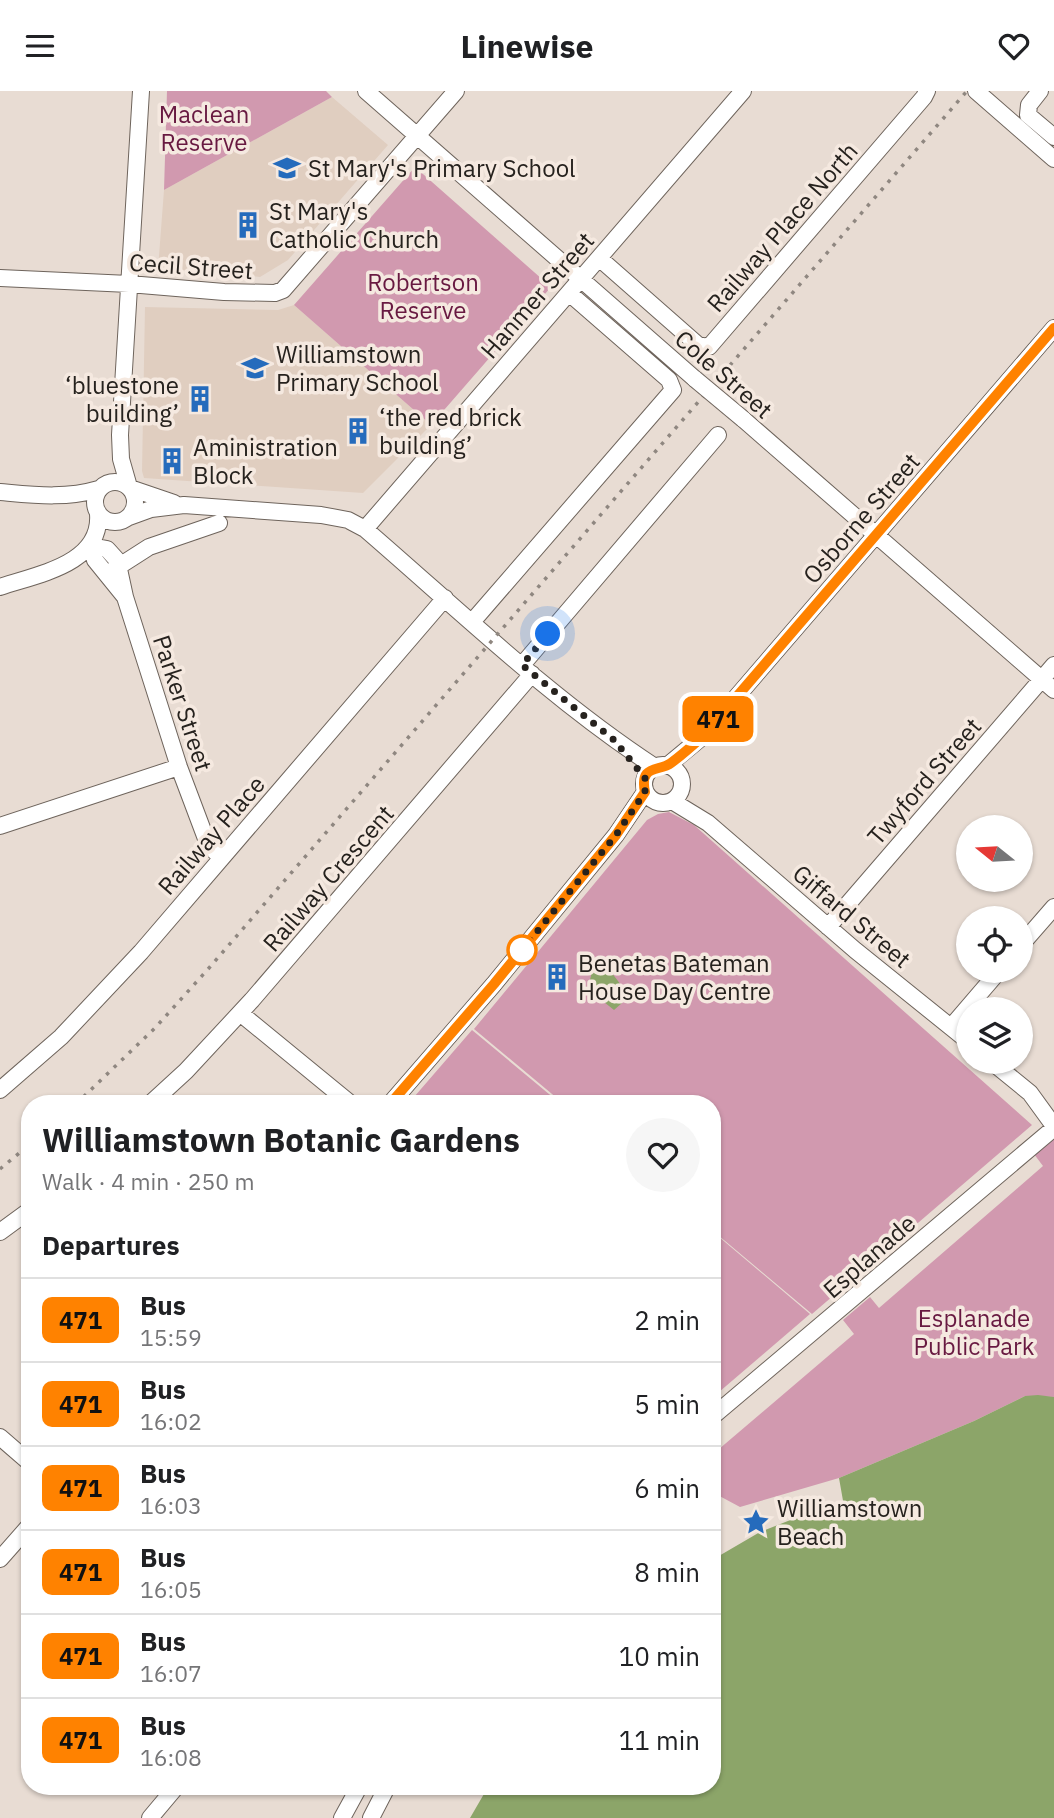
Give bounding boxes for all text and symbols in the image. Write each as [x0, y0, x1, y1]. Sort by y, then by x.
text: Linewise [460, 25, 594, 67]
icon: menu [21, 27, 59, 65]
icon: heart [995, 27, 1033, 65]
park label: Maclean Reserve [159, 98, 249, 158]
street label: Railway Place North [699, 135, 865, 319]
place label: St Mary's Primary School [308, 152, 576, 184]
school or university icon: St Mary's Primary School [272, 153, 302, 183]
place label: St Mary's Catholic Church [269, 195, 439, 255]
building icon: St Mary's Catholic Church [233, 210, 263, 240]
street label: Hanmer Street [473, 225, 601, 365]
street label: Cecil Street [128, 246, 254, 286]
park label: Robertson Reserve [367, 266, 479, 326]
street label: Cole Street [668, 323, 780, 425]
place label: Williamstown Primary School [276, 338, 439, 398]
school or university icon: Williamstown Primary School [240, 353, 270, 383]
place label: ‘bluestone building’ [65, 369, 179, 429]
building icon: ‘bluestone building’ [185, 384, 215, 414]
place label: ‘the red brick building’ [379, 401, 522, 461]
building icon: ‘the red brick building’ [343, 416, 373, 446]
place label: Aministration Block [193, 431, 338, 491]
building icon: Aministration Block [157, 446, 187, 476]
street label: Osborne Street [795, 446, 927, 590]
your location [530, 616, 565, 651]
street label: Parker Street [146, 631, 220, 775]
line badge: 471 [678, 696, 758, 742]
text: 471 [696, 703, 740, 735]
street label: Twyford Street [860, 711, 988, 851]
street label: Railway Place [150, 769, 272, 901]
street label: Railway Crescent [255, 798, 401, 958]
north arrow [956, 815, 1032, 893]
map controls [956, 815, 1033, 1074]
street label: Giffard Street [786, 857, 918, 975]
button: locate [956, 906, 1033, 983]
unlabelled marker [507, 935, 537, 965]
place label: Benetas Bateman House Day Centre [578, 947, 771, 1007]
building icon: Benetas Bateman House Day Centre [542, 962, 572, 992]
button: layers [956, 997, 1033, 1074]
text: Williamstown Botanic Gardens [42, 1118, 520, 1161]
button: heart [626, 1118, 700, 1192]
text: Walk · 4 min · 250 m [42, 1166, 255, 1196]
street label: Esplanade [816, 1207, 922, 1305]
text: Departures [42, 1228, 180, 1262]
text: Bus [140, 1288, 186, 1322]
park label: Esplanade Public Park [914, 1302, 1035, 1362]
text: 2 min [634, 1303, 700, 1337]
text: 471 [59, 1304, 102, 1336]
text: 15:59 [140, 1322, 202, 1352]
text: Bus [140, 1372, 186, 1406]
text: 5 min [634, 1387, 700, 1421]
text: 471 [59, 1388, 102, 1420]
text: 16:02 [140, 1406, 202, 1436]
text: Bus [140, 1456, 186, 1490]
text: 6 min [634, 1471, 700, 1505]
text: 471 [59, 1472, 102, 1504]
text: 16:03 [140, 1490, 202, 1520]
place label: Williamstown Beach [777, 1492, 922, 1552]
place icon: Williamstown Beach [741, 1507, 771, 1537]
text: Bus [140, 1540, 186, 1574]
text: 8 min [634, 1555, 700, 1589]
text: 471 [59, 1556, 102, 1588]
text: 16:05 [140, 1574, 202, 1604]
text: Bus [140, 1624, 186, 1658]
text: 10 min [619, 1639, 700, 1673]
text: 471 [59, 1640, 102, 1672]
text: 16:07 [140, 1658, 202, 1688]
text: Bus [140, 1708, 186, 1742]
text: 11 min [619, 1723, 700, 1757]
text: 471 [59, 1724, 102, 1756]
text: 16:08 [140, 1742, 202, 1772]

